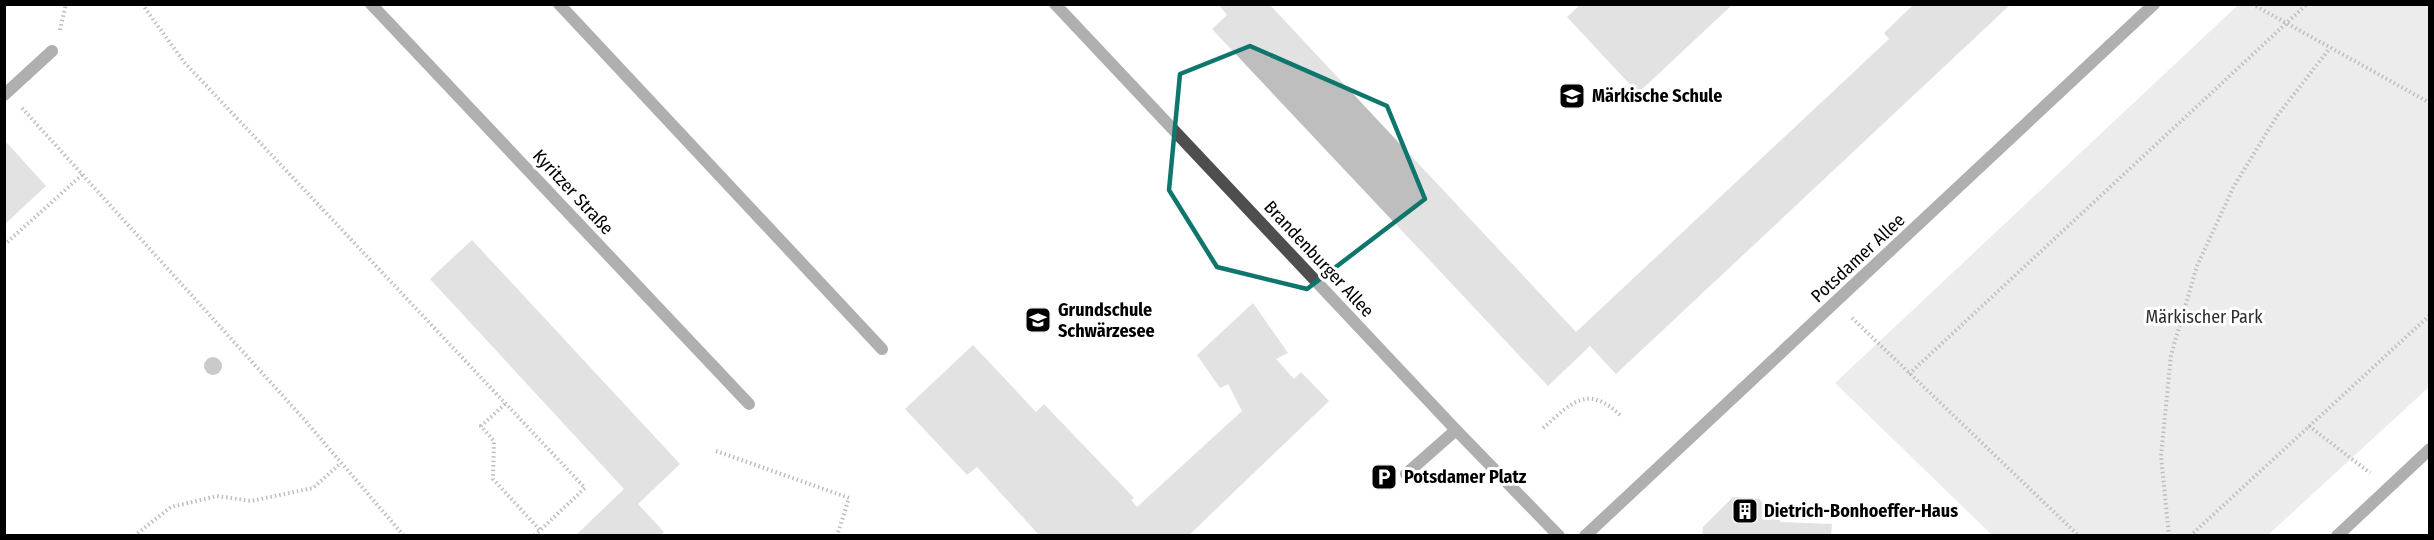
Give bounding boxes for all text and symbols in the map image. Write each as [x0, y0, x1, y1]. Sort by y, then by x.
school or university icon: Märkische Schule [1557, 81, 1587, 111]
place label: Märkische Schule [1592, 85, 1722, 107]
street label: Kyritzer Straße [528, 145, 618, 239]
street label: Brandenburger Allee [1259, 196, 1379, 322]
street label: Potsdamer Allee [1807, 209, 1910, 307]
place label: Grundschule Schwärzesee [1058, 299, 1155, 342]
school or university icon: Grundschule Schwärzesee [1023, 305, 1053, 335]
park label: Märkischer Park [2145, 306, 2263, 328]
parking icon: Potsdamer Platz [1369, 462, 1399, 492]
place label: Potsdamer Platz [1404, 466, 1527, 488]
building icon: Dietrich-Bonhoeffer-Haus [1730, 496, 1760, 526]
place label: Dietrich-Bonhoeffer-Haus [1764, 500, 1958, 522]

